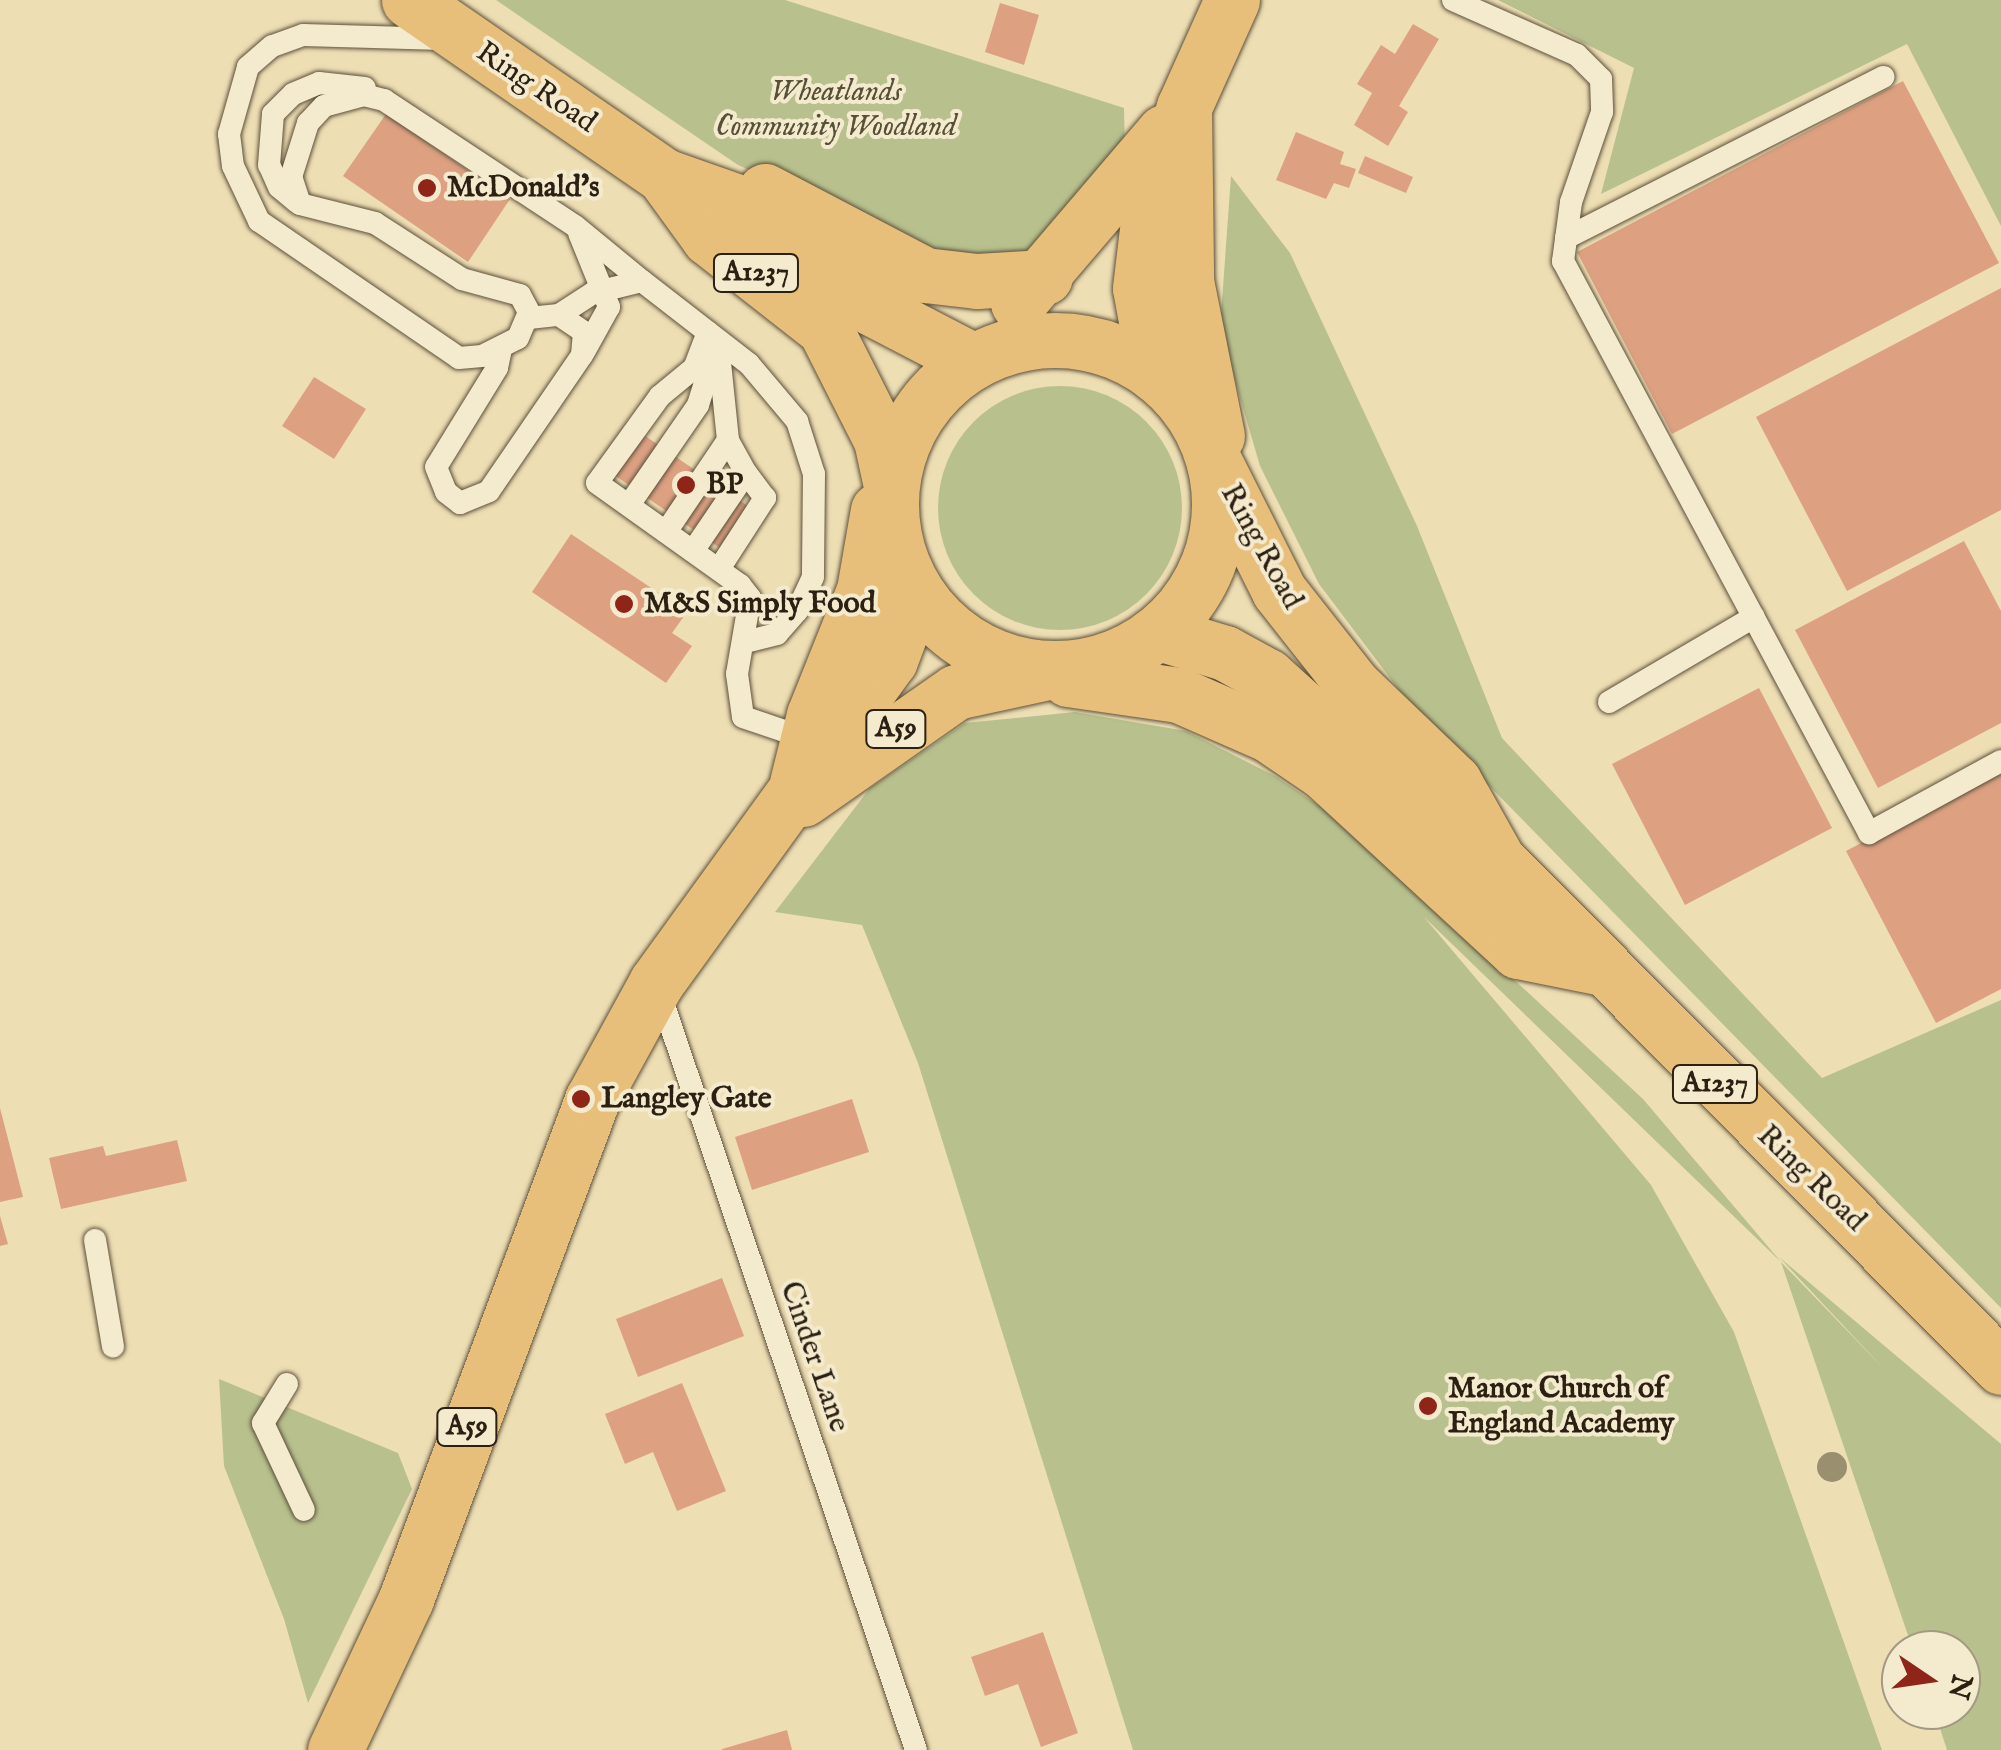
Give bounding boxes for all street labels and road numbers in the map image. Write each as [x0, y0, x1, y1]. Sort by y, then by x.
street label: Ring Road [469, 35, 603, 141]
road number: A1237 [711, 250, 801, 296]
street label: Ring Road [1212, 478, 1310, 616]
road number: A59 [864, 706, 928, 752]
road number: A1237 [1670, 1061, 1760, 1107]
street label: Ring Road [1749, 1118, 1873, 1240]
street label: Cinder Lane [771, 1277, 857, 1437]
road number: A59 [434, 1404, 500, 1450]

